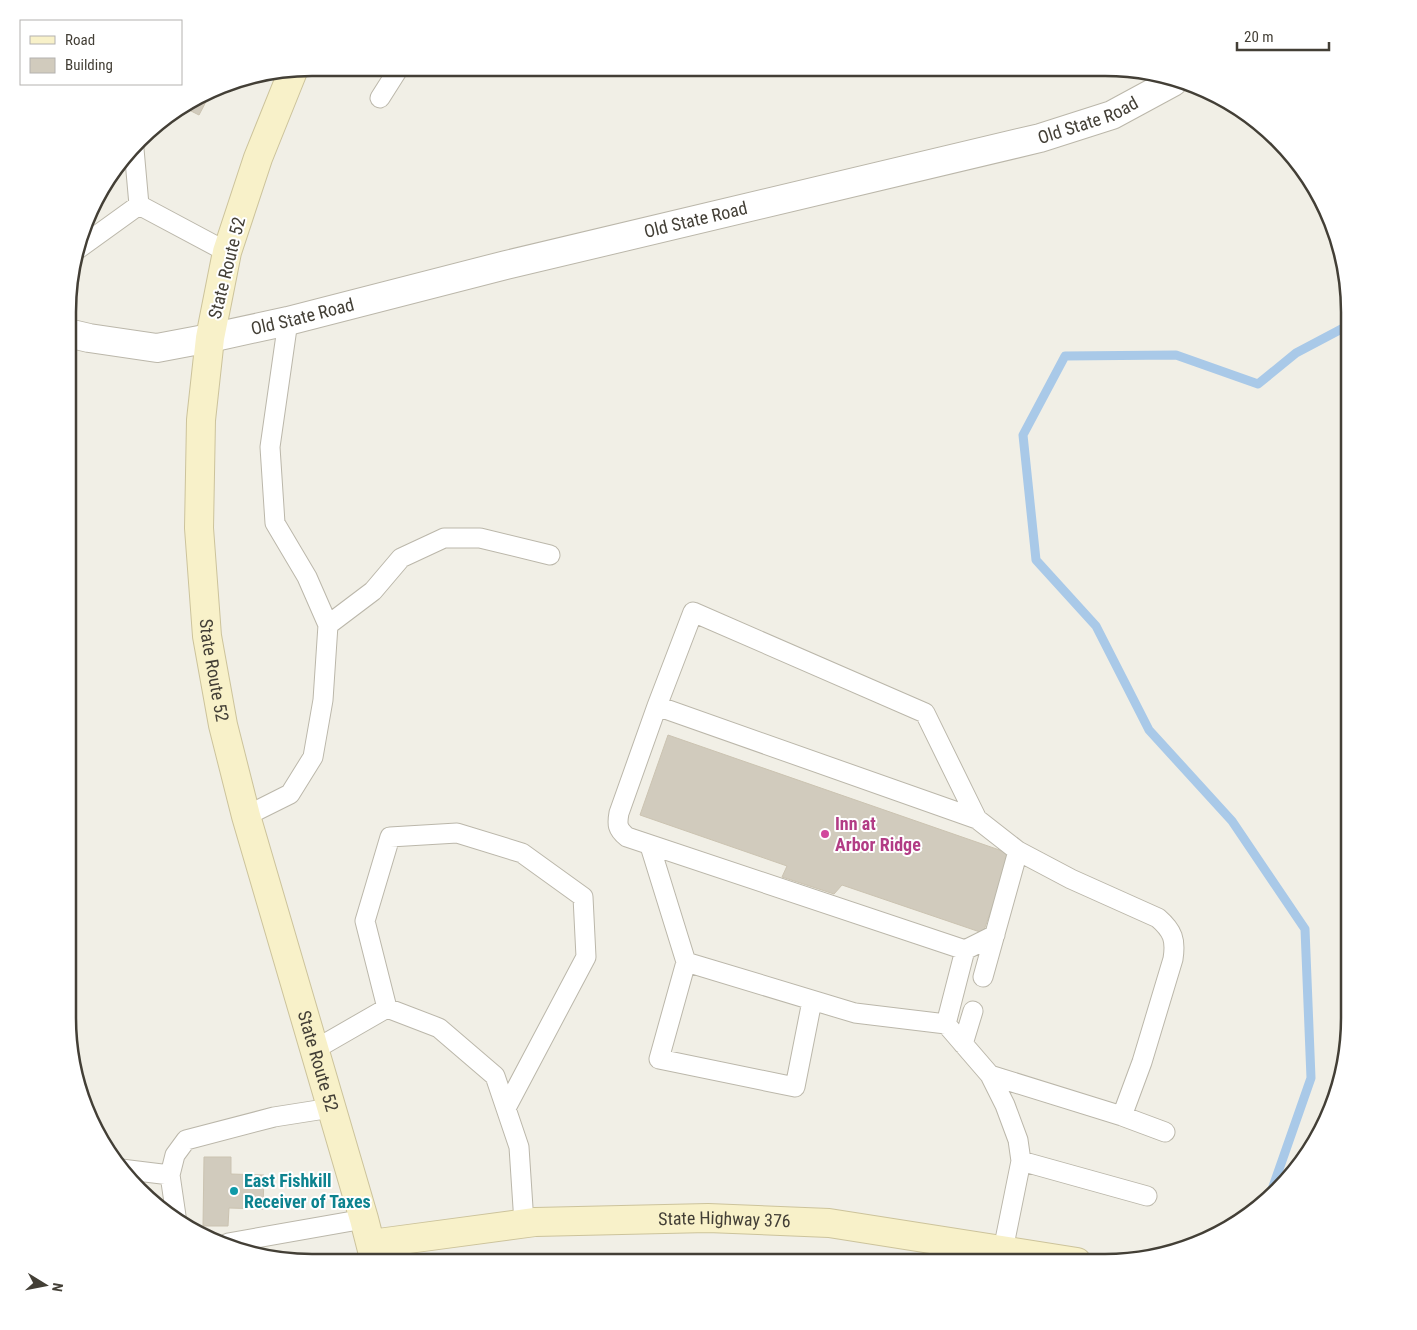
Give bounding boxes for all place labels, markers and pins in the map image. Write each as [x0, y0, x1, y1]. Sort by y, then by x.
place label: Inn at Arbor Ridge [835, 813, 921, 855]
marker: Inn at Arbor Ridge [819, 828, 831, 840]
place label: East Fishkill Receiver of Taxes [244, 1170, 371, 1212]
marker: East Fishkill Receiver of Taxes [228, 1185, 240, 1197]

